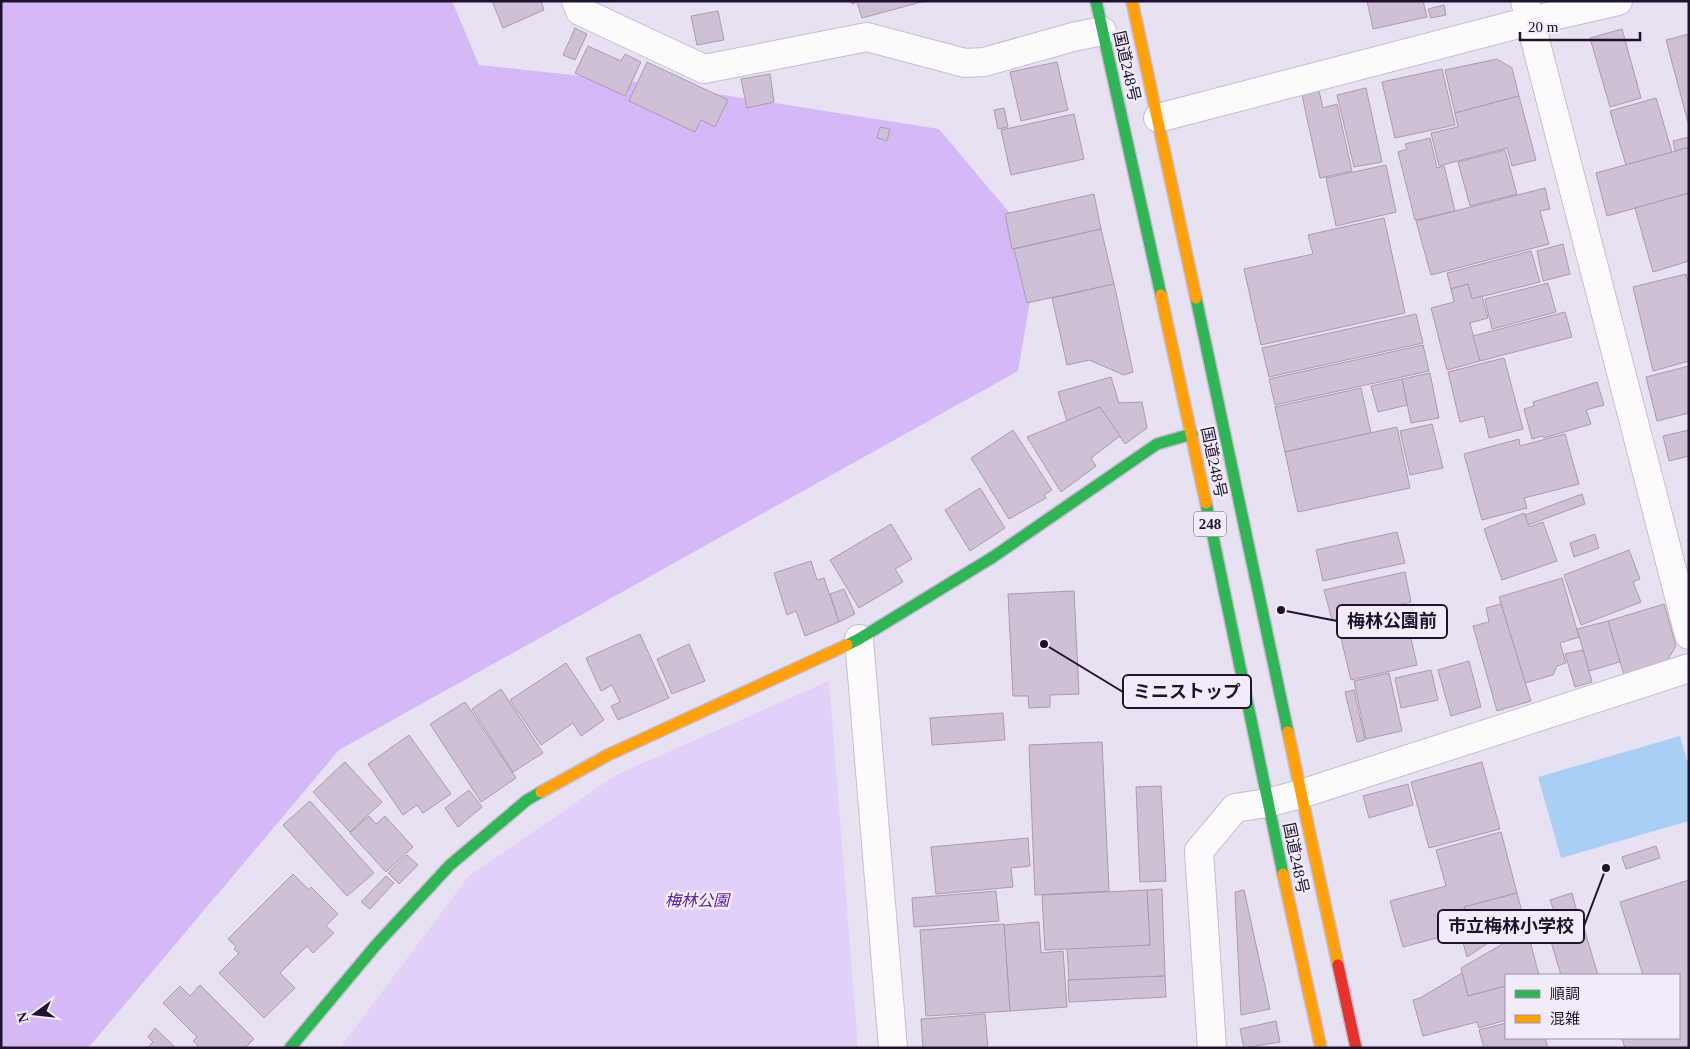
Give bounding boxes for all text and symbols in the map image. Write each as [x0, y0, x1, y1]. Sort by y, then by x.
scale bar [1520, 10, 1640, 42]
text: 20 m [1528, 19, 1559, 35]
street label: 国道248号 [1111, 29, 1143, 103]
street label: 国道248号 [1198, 425, 1230, 499]
road number: 248 [1194, 512, 1226, 536]
callout: 梅林公園前 [1337, 605, 1447, 638]
text: 梅林公園前 [1347, 611, 1437, 631]
callout: ミニストップ [1123, 675, 1251, 708]
text: ミニストップ [1133, 682, 1241, 702]
street label: 国道248号 [1280, 821, 1312, 895]
park label: 梅林公園 [665, 892, 731, 909]
callout: 市立梅林小学校 [1438, 910, 1584, 943]
text: 市立梅林小学校 [1448, 916, 1574, 936]
legend [1505, 974, 1680, 1039]
text: 順調 [1550, 986, 1580, 1002]
north arrow [10, 989, 60, 1039]
text: N [14, 1010, 31, 1024]
text: 混雑 [1550, 1011, 1580, 1027]

